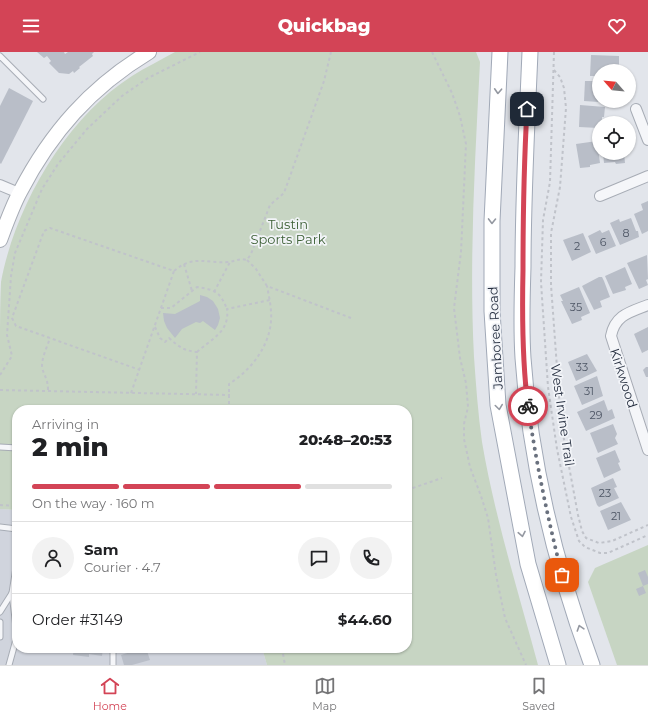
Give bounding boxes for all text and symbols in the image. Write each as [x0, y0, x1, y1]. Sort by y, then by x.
icon: menu [20, 15, 42, 37]
text: Quickbag [278, 15, 370, 37]
icon: heart [606, 15, 628, 37]
north arrow [592, 64, 636, 108]
map controls [592, 64, 636, 160]
one-way arrow [494, 88, 502, 94]
pin [510, 92, 544, 126]
icon: home [516, 98, 538, 120]
button: locate [592, 116, 636, 160]
park label: Tustin Sports Park [250, 216, 326, 247]
one-way arrow [488, 218, 496, 224]
house number: 8 [622, 226, 630, 240]
house number: 6 [600, 235, 607, 249]
house number: 2 [574, 239, 580, 253]
street label: Jamboree Road [484, 286, 506, 391]
house number: 35 [570, 300, 582, 314]
street label: Kirkwood [607, 346, 641, 410]
house number: 33 [576, 360, 588, 374]
street label: West Irvine Trail [548, 363, 578, 467]
house number: 31 [584, 384, 594, 398]
courier [508, 386, 548, 426]
icon: bike [517, 395, 539, 417]
one-way arrow [494, 403, 503, 410]
house number: 29 [590, 408, 603, 422]
text: Arriving in [32, 416, 99, 432]
text: 20:48–20:53 [299, 430, 392, 449]
text: 2 min [32, 431, 109, 463]
house number: 23 [599, 486, 611, 500]
text: On the way · 160 m [32, 495, 155, 511]
house number: 21 [611, 509, 621, 523]
one-way arrow [518, 531, 526, 537]
button: person [32, 537, 74, 579]
button: chat [298, 537, 340, 579]
button: phone [350, 537, 392, 579]
text: Sam [84, 540, 119, 559]
pin [545, 558, 579, 592]
text: Courier · 4.7 [84, 559, 161, 575]
icon: bag [551, 564, 573, 586]
text: Order #3149 [32, 610, 123, 629]
text: $44.60 [338, 610, 392, 629]
one-way arrow [576, 625, 584, 632]
tab: Home [93, 675, 127, 713]
tab: Map [312, 675, 337, 713]
tab: Saved [522, 675, 555, 713]

